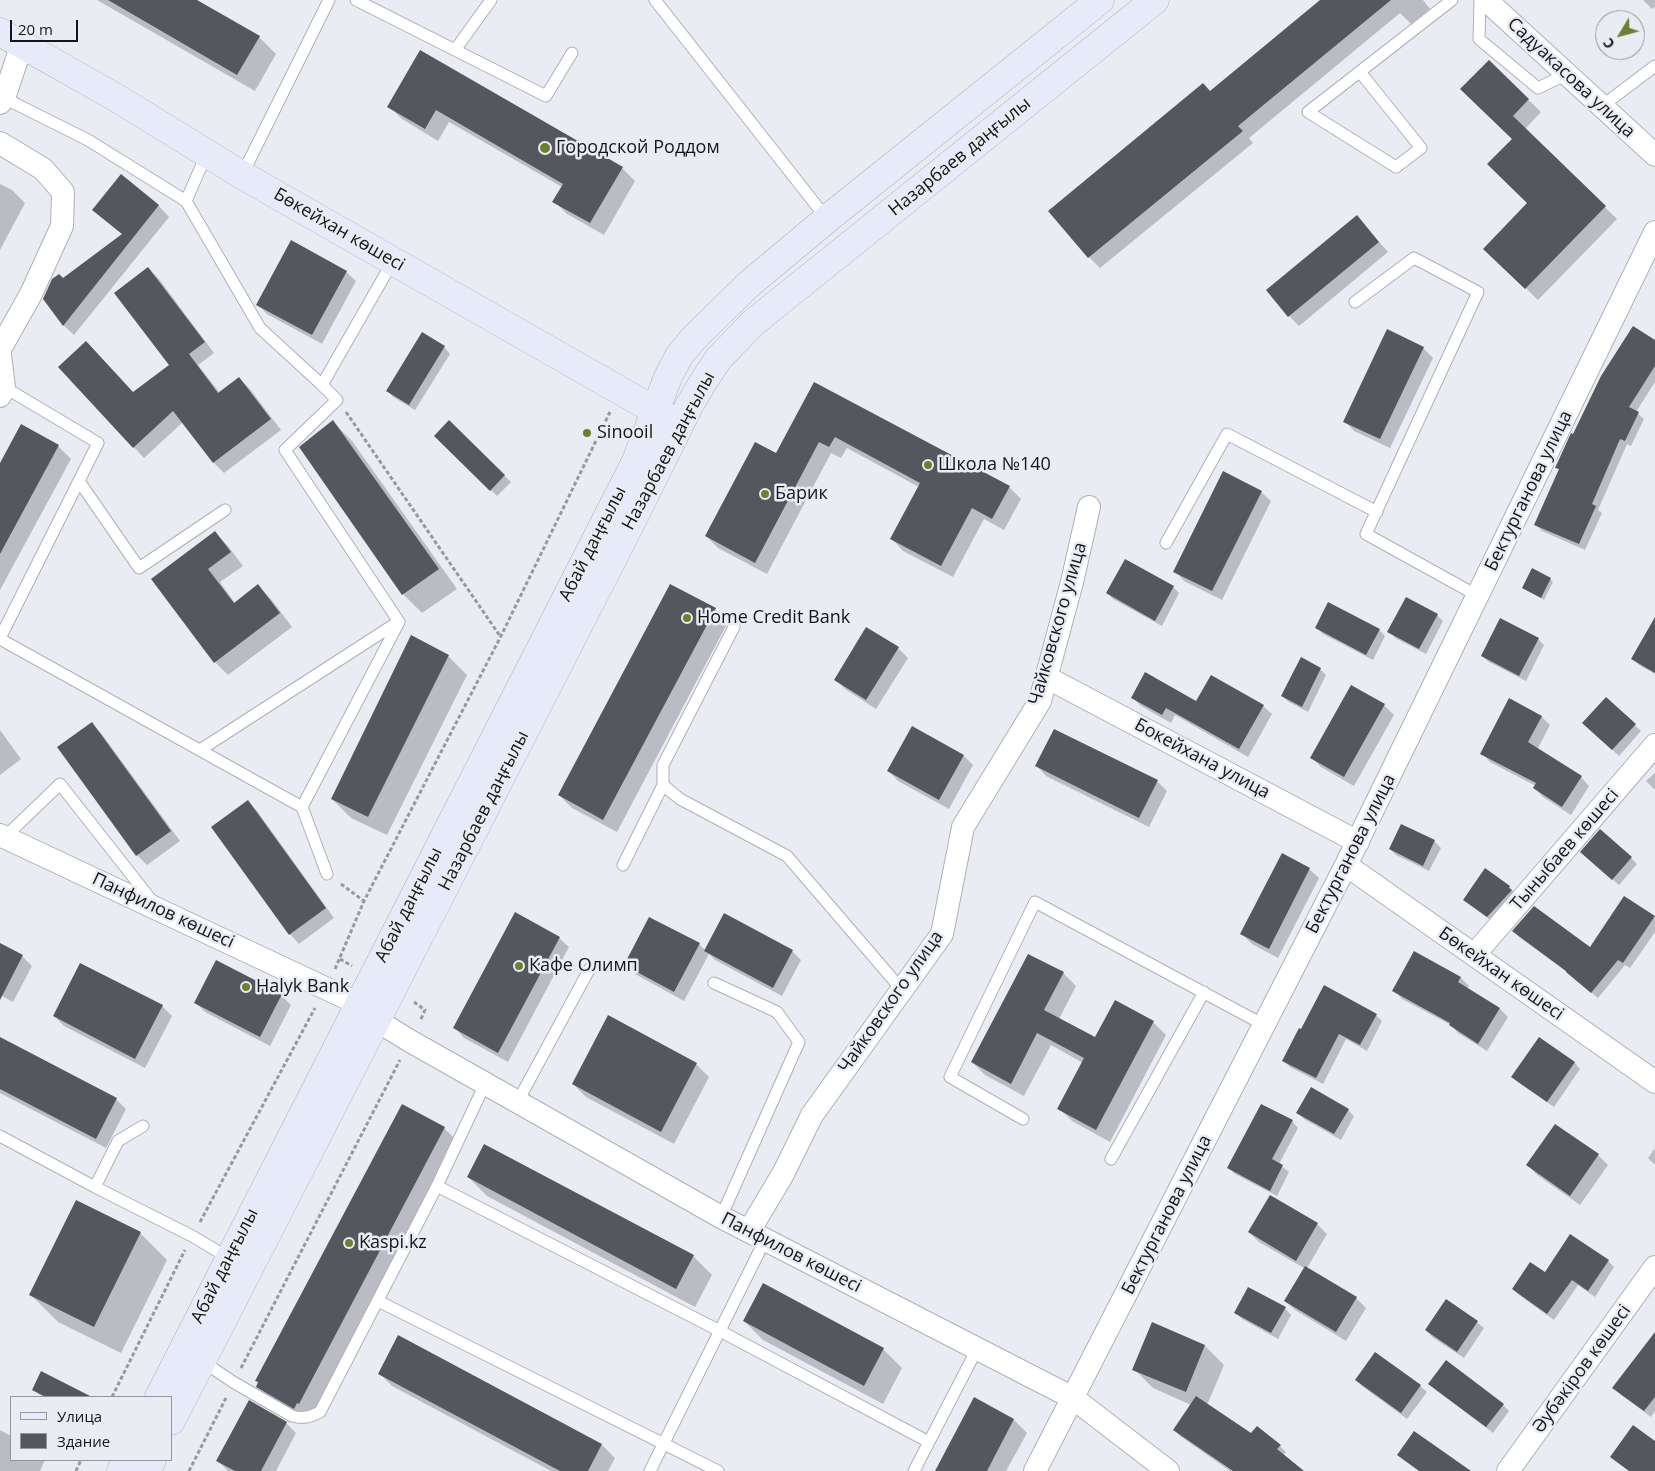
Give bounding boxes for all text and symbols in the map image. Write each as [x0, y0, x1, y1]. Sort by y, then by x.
scale bar [12, 10, 80, 42]
north arrow [1595, 10, 1645, 60]
street label: Садуакасова улица [1503, 13, 1639, 143]
text: 20 m [18, 19, 53, 39]
street label: Назарбаев даңғылы [885, 93, 1035, 221]
place label: Городской Роддом [556, 137, 720, 159]
marker: Городской Роддом [538, 141, 552, 155]
street label: Бөкейхан көшесі [270, 184, 408, 276]
street label: Назарбаев даңғылы [618, 368, 720, 534]
street label: Бектурганова улица [1481, 407, 1577, 575]
place label: Sinooil [597, 422, 653, 444]
marker: Sinooil [581, 427, 593, 439]
place label: Школа №140 [938, 454, 1051, 476]
marker: Школа №140 [922, 459, 934, 471]
street label: Абай даңғылы [555, 483, 631, 605]
place label: Барик [775, 483, 828, 505]
marker: Барик [759, 488, 771, 500]
street label: Чайковского улица [1024, 540, 1092, 708]
place label: Home Credit Bank [697, 607, 850, 629]
marker: Home Credit Bank [681, 612, 693, 624]
street label: Бокейхана улица [1131, 714, 1273, 804]
street label: Назарбаев даңғылы [434, 727, 534, 895]
street label: Бектурганова улица [1301, 771, 1401, 937]
street label: Тыныбаев көшесі [1506, 785, 1624, 915]
street label: Абай даңғылы [371, 844, 447, 966]
street label: Панфилов көшесі [88, 869, 238, 953]
street label: Бөкейхан көшесі [1434, 923, 1568, 1025]
street label: Чайковского улица [834, 927, 948, 1077]
place label: Кафе Олимп [529, 955, 638, 977]
marker: Кафе Олимп [513, 960, 525, 972]
place label: Halyk Bank [256, 976, 349, 998]
marker: Halyk Bank [240, 981, 252, 993]
street label: Бектурганова улица [1117, 1132, 1217, 1298]
street label: Абай даңғылы [187, 1205, 263, 1327]
street label: Панфилов көшесі [717, 1208, 865, 1298]
place label: Kaspi.kz [359, 1232, 427, 1254]
marker: Kaspi.kz [343, 1237, 355, 1249]
street label: Әубәкіров көшесі [1528, 1301, 1636, 1437]
legend [10, 1396, 172, 1461]
text: Улица [57, 1406, 102, 1426]
text: Здание [57, 1431, 110, 1451]

